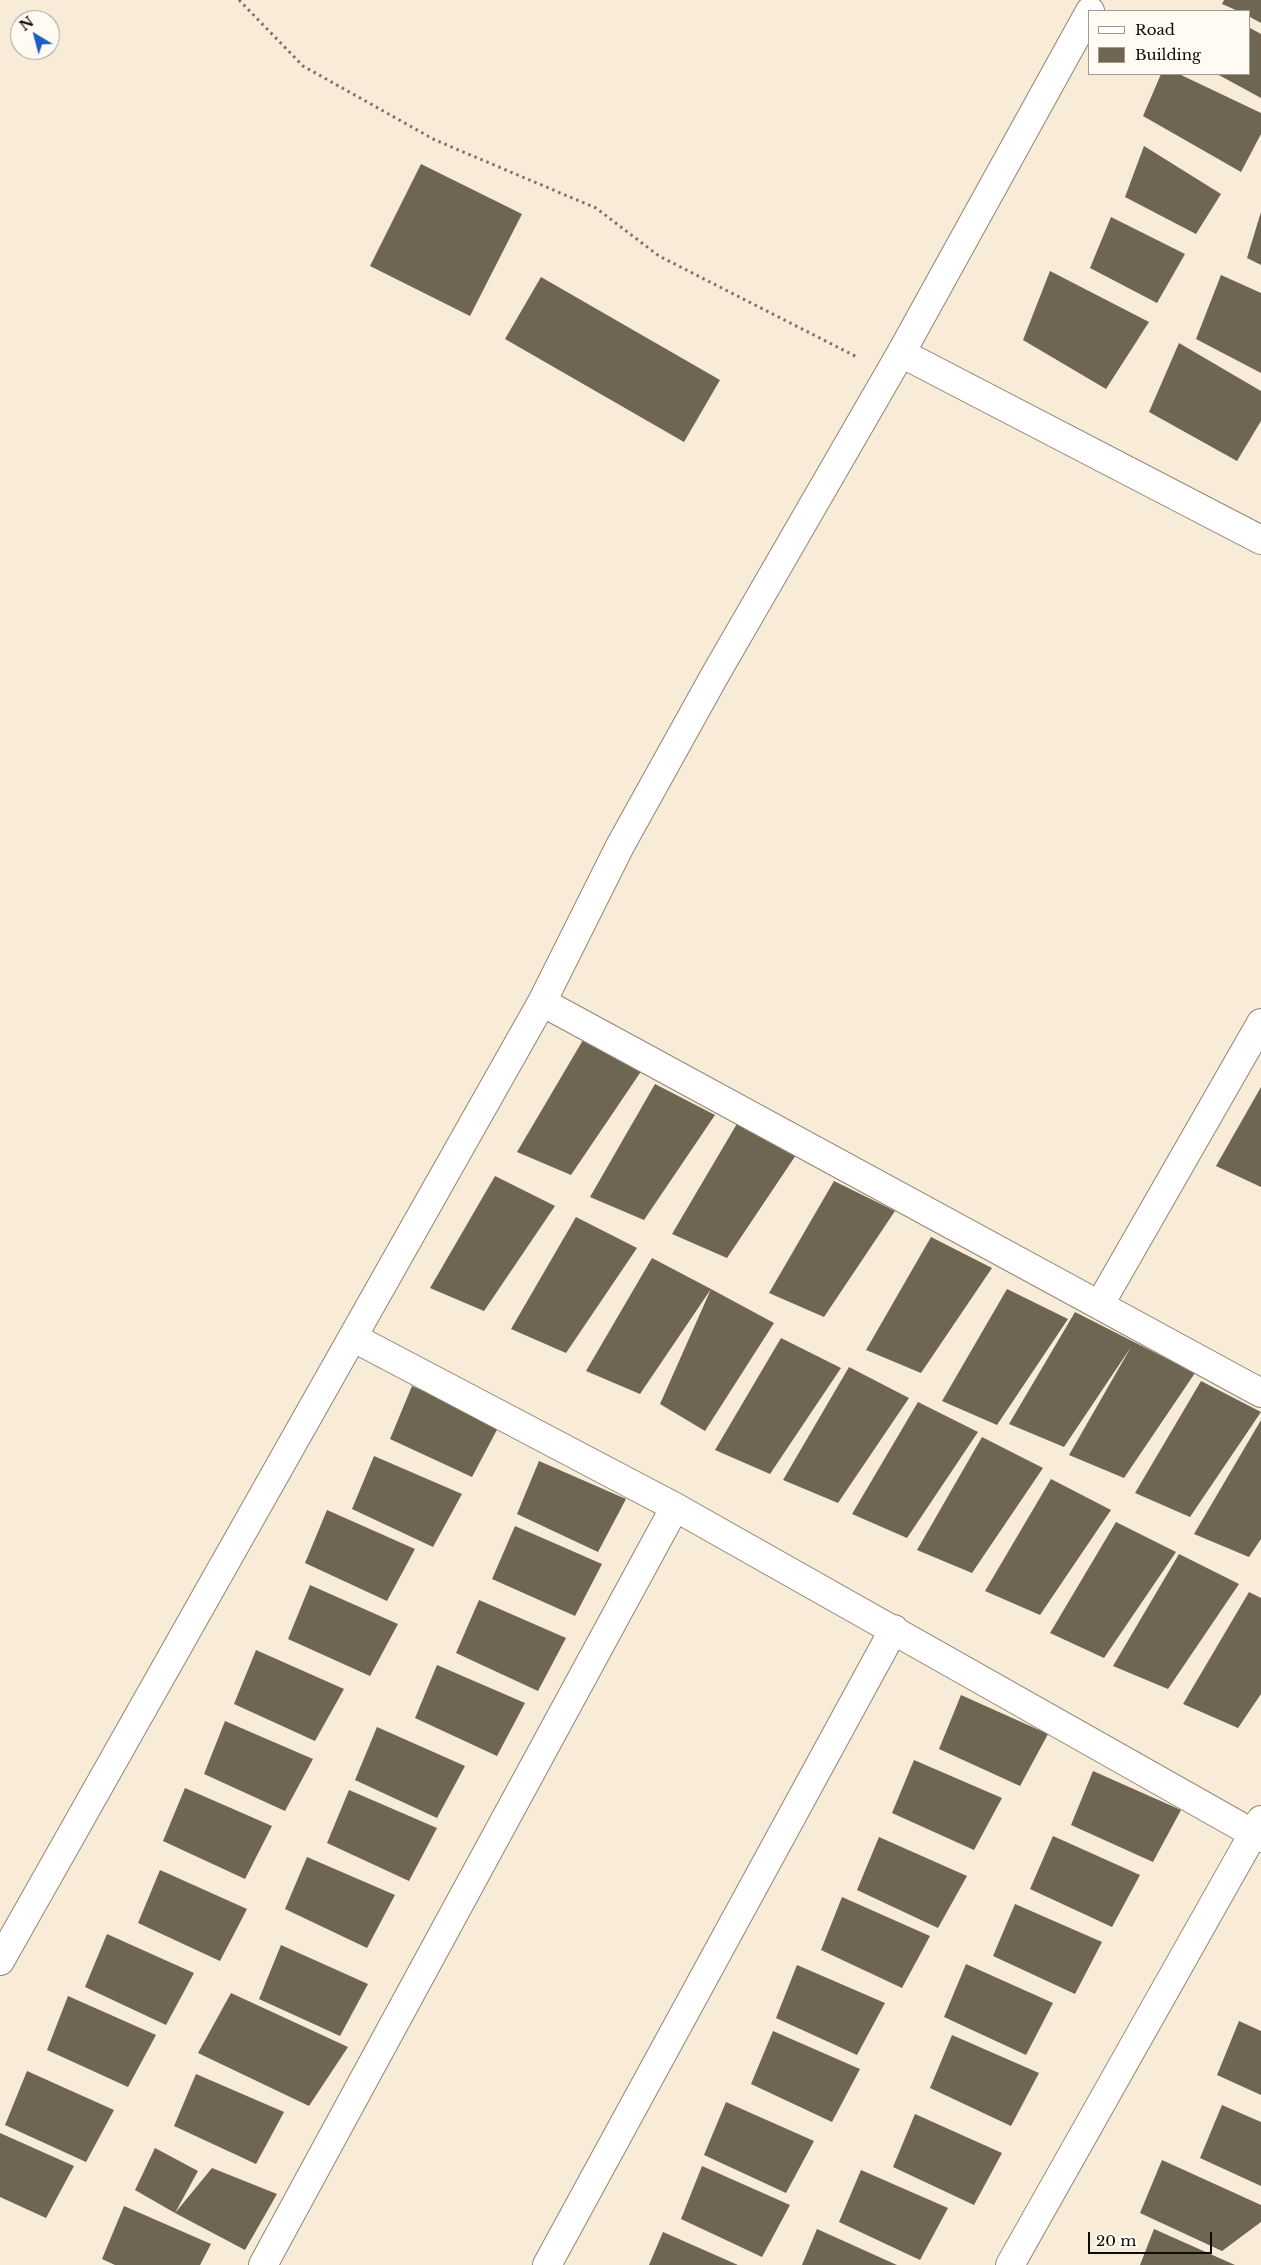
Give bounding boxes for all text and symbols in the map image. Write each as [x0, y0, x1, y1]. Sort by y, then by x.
north arrow [10, 10, 60, 60]
legend [1088, 10, 1251, 75]
text: N [16, 13, 37, 35]
text: Road [1135, 20, 1175, 39]
text: Building [1135, 45, 1201, 64]
scale bar [1091, 2222, 1215, 2254]
text: 20 m [1096, 2231, 1136, 2250]

